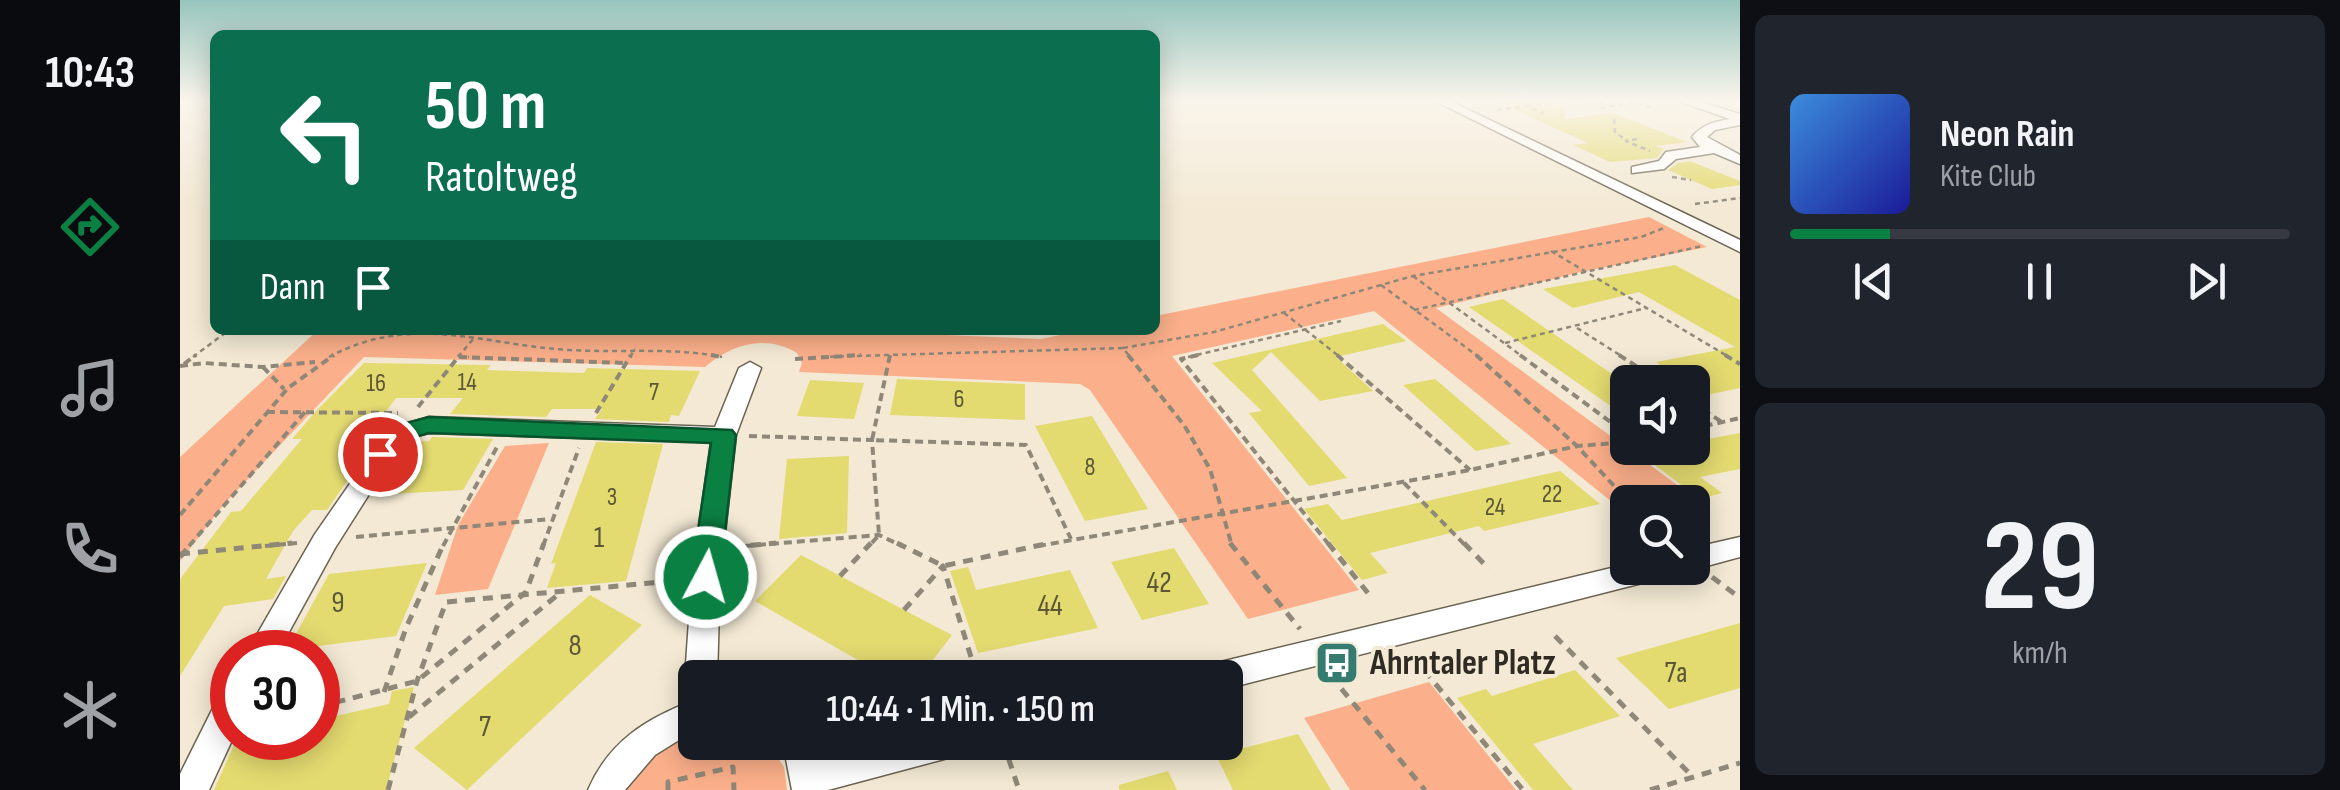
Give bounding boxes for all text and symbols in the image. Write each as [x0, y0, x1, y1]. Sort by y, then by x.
text: 10:43 [45, 46, 135, 101]
text: 50 m [425, 65, 546, 149]
icon: left [260, 70, 390, 200]
text: Neon Rain [1940, 112, 2074, 157]
text: Ratoltweg [425, 150, 578, 205]
text: Kite Club [1940, 157, 2036, 196]
icon: directions [55, 192, 125, 262]
icon: previous [1846, 254, 1901, 309]
icon: pause [2012, 254, 2067, 309]
icon: next [2179, 254, 2234, 309]
icon: arrive [346, 260, 401, 315]
text: Dann [260, 265, 326, 310]
icon: music [55, 353, 125, 423]
map controls [1610, 365, 1710, 585]
button: sound [1610, 365, 1710, 465]
house number: 14 [457, 367, 477, 398]
house number: 16 [366, 368, 386, 399]
house number: 7 [649, 377, 659, 408]
house number: 6 [954, 384, 964, 415]
pin [338, 412, 423, 497]
icon: arrive [353, 427, 408, 482]
house number: 8 [1085, 452, 1095, 483]
house number: 22 [1542, 479, 1562, 510]
house number: 3 [607, 482, 617, 513]
button: search [1610, 485, 1710, 585]
text: 29 [1981, 491, 2099, 647]
house number: 24 [1485, 492, 1505, 523]
icon: phone [55, 514, 125, 584]
house number: 1 [594, 520, 605, 556]
position arrow [654, 525, 758, 629]
house number: 42 [1146, 565, 1172, 601]
house number: 9 [331, 585, 345, 621]
house number: 44 [1037, 588, 1063, 624]
house number: 8 [568, 628, 582, 664]
speed limit sign: 30 [210, 630, 340, 760]
text: km/h [2012, 634, 2068, 673]
bus stop icon: Ahrntaler Platz [1314, 640, 1360, 686]
place label: Ahrntaler Platz [1369, 642, 1556, 685]
house number: 7a [1664, 655, 1688, 691]
icon: climate [55, 675, 125, 745]
text: 10:44 · 1 Min. · 150 m [826, 687, 1095, 732]
house number: 7 [479, 709, 491, 745]

